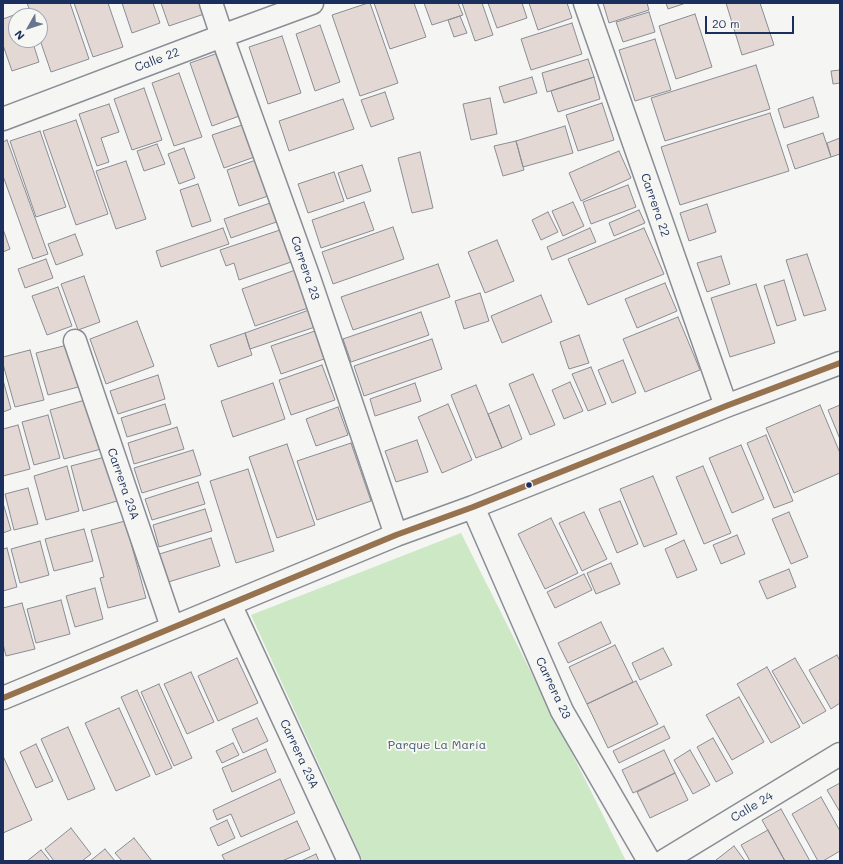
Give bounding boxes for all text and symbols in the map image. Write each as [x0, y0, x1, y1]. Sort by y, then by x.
north arrow [8, 8, 48, 48]
scale bar [707, 8, 796, 34]
text: 20 m [712, 15, 740, 31]
text: N [11, 27, 28, 43]
street label: Calle 22 [133, 45, 181, 75]
street label: Carrera 22 [637, 171, 673, 239]
street label: Carrera 23 [287, 234, 323, 302]
street label: Carrera 23A [104, 446, 142, 522]
unlabelled marker [524, 480, 534, 490]
street label: Carrera 23 [532, 655, 574, 721]
street label: Carrera 23A [277, 717, 321, 791]
park label: Parque La María [388, 738, 486, 752]
street label: Calle 24 [728, 789, 776, 825]

